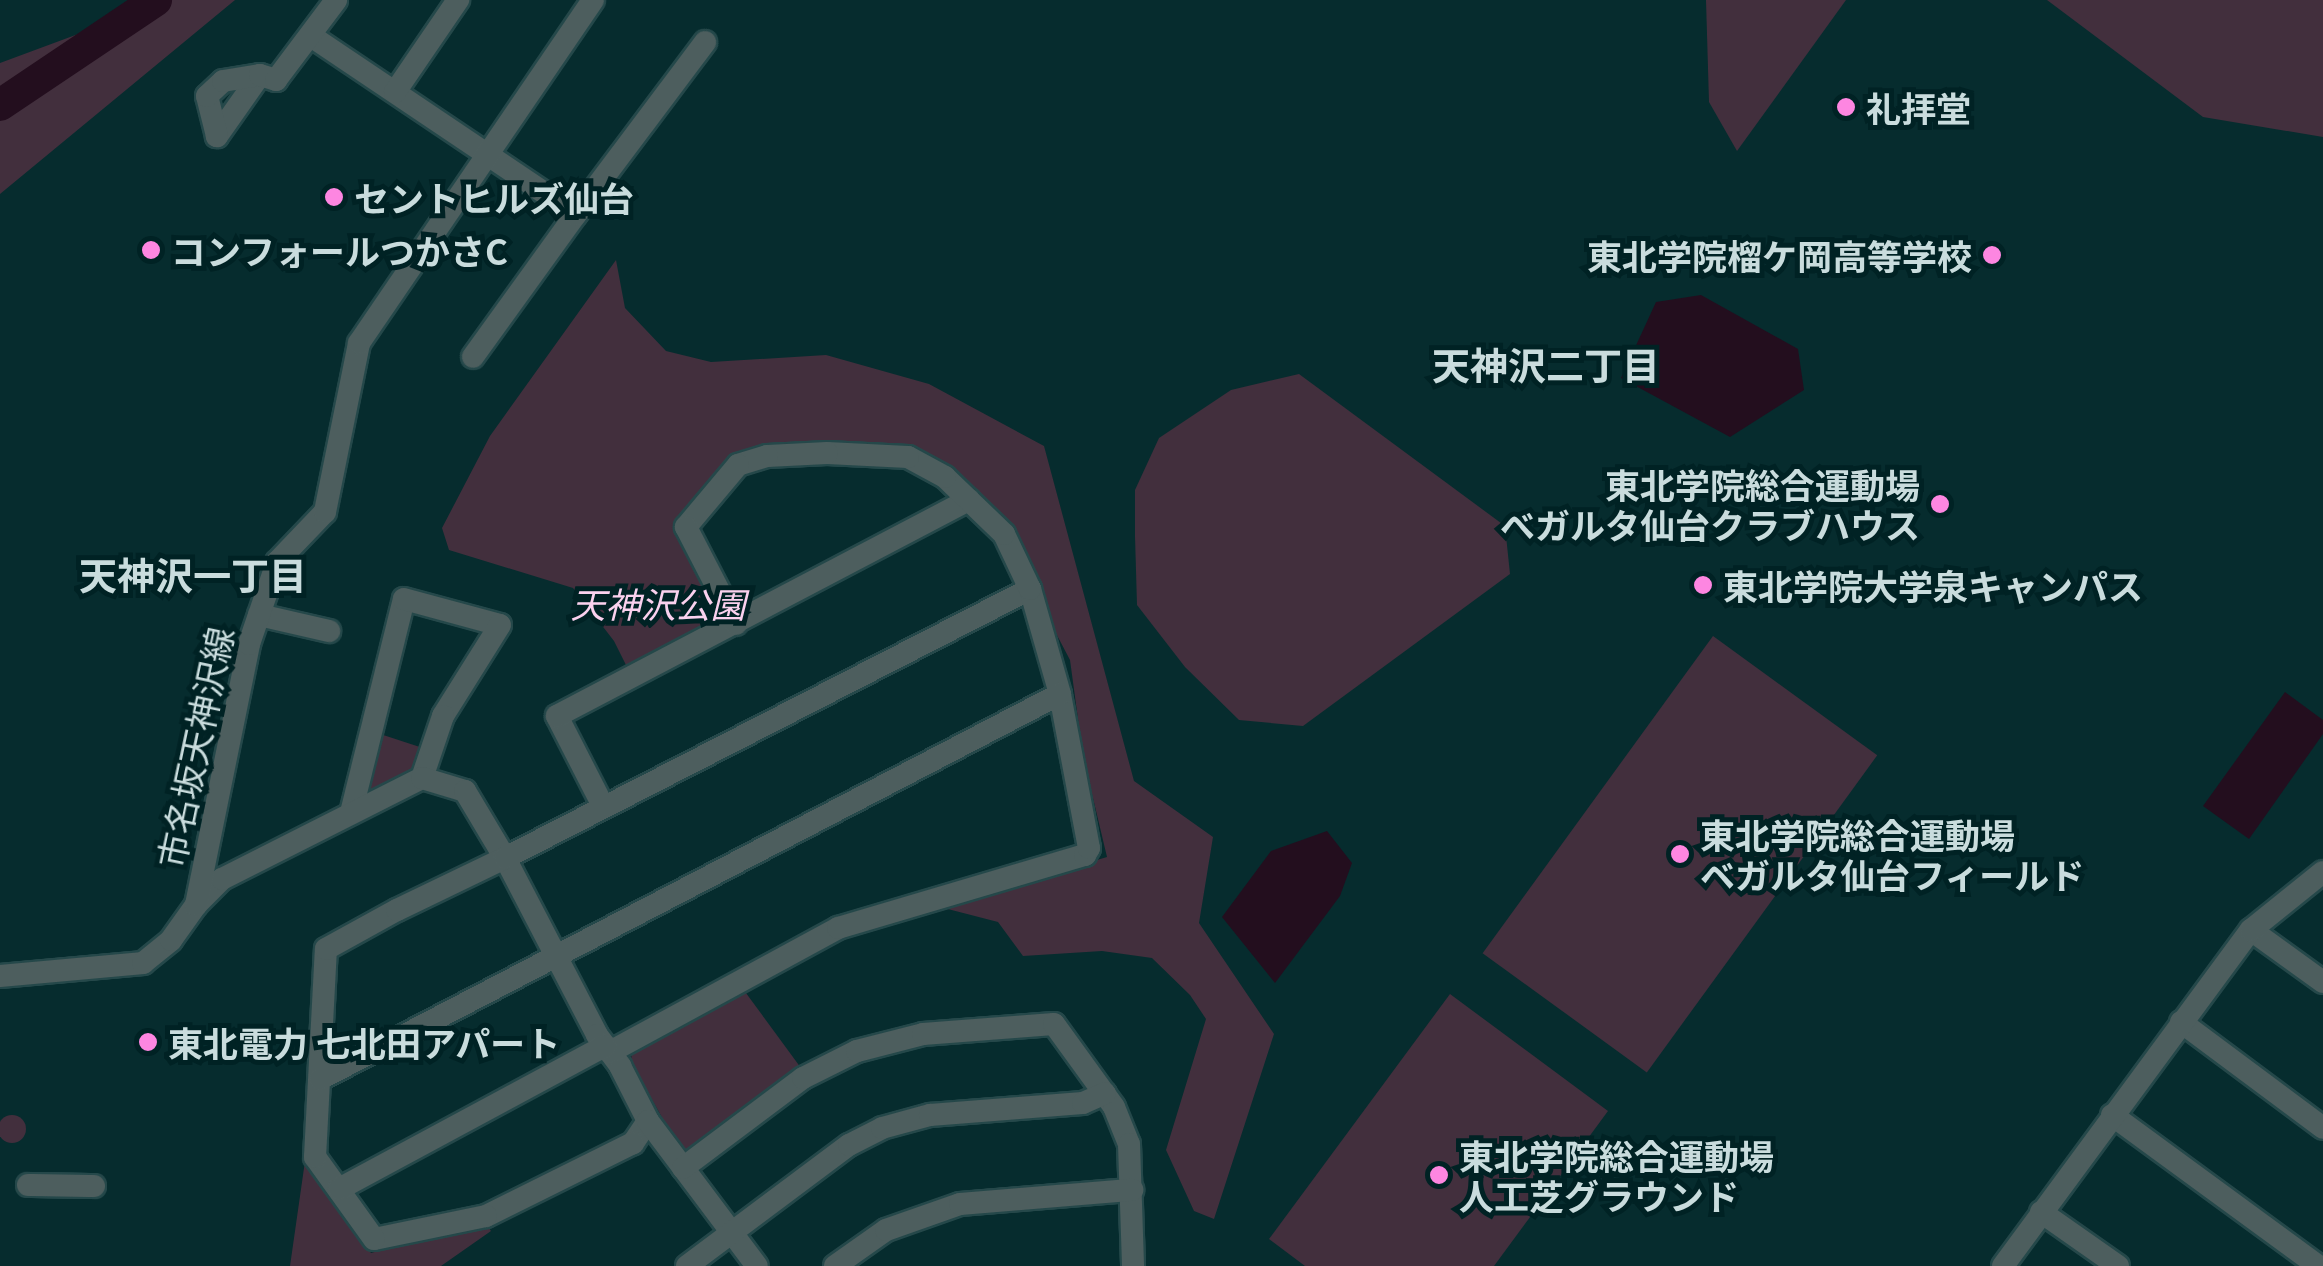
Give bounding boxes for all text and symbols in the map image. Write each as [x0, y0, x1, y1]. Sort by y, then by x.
place label: 礼拝堂 [1866, 86, 1971, 128]
marker: 礼拝堂 [1835, 96, 1857, 118]
place label: セントヒルズ仙台 [354, 176, 634, 218]
marker: セントヒルズ仙台 [323, 186, 345, 208]
place label: コンフォールつかさC [171, 229, 509, 271]
place label: 東北学院榴ケ岡高等学校 [1587, 234, 1972, 276]
marker: コンフォールつかさC [140, 239, 162, 261]
marker: 東北学院榴ケ岡高等学校 [1981, 244, 2003, 266]
district label: 天神沢二丁目 [1432, 341, 1660, 387]
place label: 東北学院総合運動場 べガルタ仙台クラブハウス [1500, 463, 1920, 545]
marker: 東北学院総合運動場 べガルタ仙台クラブハウス [1929, 493, 1951, 515]
district label: 天神沢一丁目 [79, 551, 307, 597]
place label: 東北学院大学泉キャンパス [1723, 564, 2143, 606]
marker: 東北学院大学泉キャンパス [1692, 574, 1714, 596]
park label: 天神沢公園 [571, 582, 745, 624]
street label: 市名坂天神沢線 [148, 623, 240, 871]
place label: 東北学院総合運動場 ベガルタ仙台フィールド [1700, 813, 2085, 895]
marker: 東北学院総合運動場 ベガルタ仙台フィールド [1669, 843, 1691, 865]
place label: 東北電力 七北田アパート [168, 1021, 561, 1063]
marker: 東北電力 七北田アパート [137, 1031, 159, 1053]
place label: 東北学院総合運動場 人工芝グラウンド [1459, 1134, 1774, 1216]
marker: 東北学院総合運動場 人工芝グラウンド [1428, 1164, 1450, 1186]

